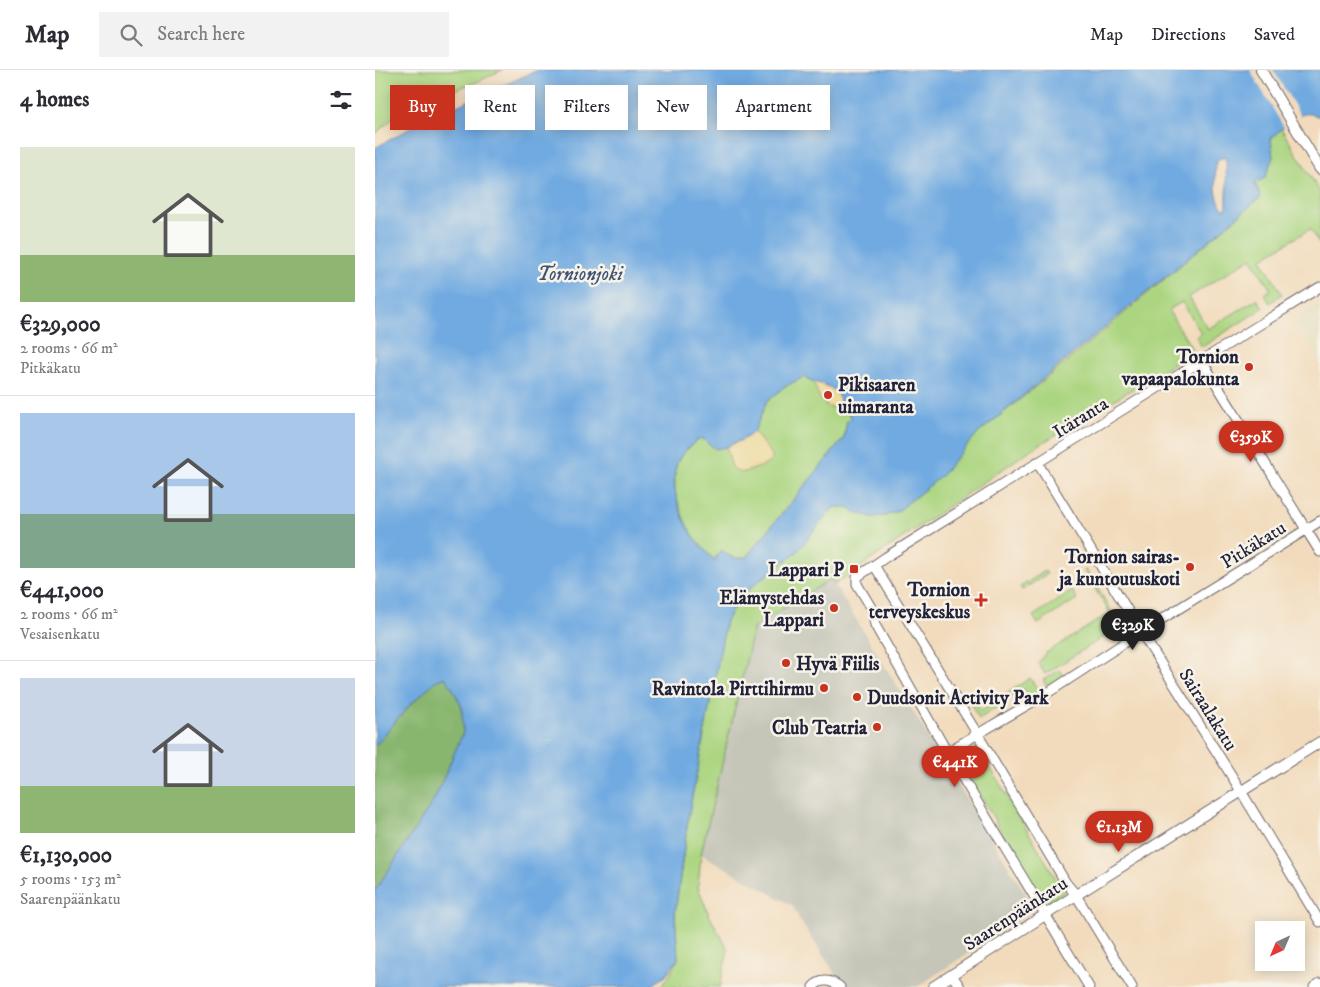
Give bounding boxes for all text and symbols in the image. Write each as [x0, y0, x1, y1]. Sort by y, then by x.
search box [99, 12, 449, 57]
text: Map [25, 20, 69, 50]
icon: search [117, 21, 145, 49]
text: Search here [157, 23, 245, 46]
text: Map [1090, 24, 1123, 46]
text: Directions [1151, 24, 1226, 46]
text: Saved [1254, 24, 1295, 46]
chip: Buy [390, 85, 455, 130]
chip: Rent [465, 85, 535, 130]
chip: Filters [545, 85, 628, 130]
chip: New [638, 85, 707, 130]
chip: Apartment [717, 85, 830, 130]
icon: filters [327, 86, 355, 114]
text: 4 homes [20, 87, 89, 113]
icon: home [143, 180, 233, 270]
water label: Tornionjoki [537, 262, 624, 287]
text: €329,000 [20, 312, 101, 338]
text: 2 rooms · 66 m² [20, 338, 118, 358]
place label: Tornion vapaapalokunta [1121, 346, 1240, 391]
text: Pitkäkatu [20, 358, 81, 378]
marker: Tornion vapaapalokunta [1243, 361, 1255, 373]
place label: Pikisaaren uimaranta [838, 374, 917, 419]
marker: Pikisaaren uimaranta [822, 389, 834, 401]
street label: Itäranta [1049, 392, 1113, 444]
pin: €359K [1216, 420, 1286, 463]
text: €359K [1230, 427, 1272, 447]
icon: home [143, 445, 233, 535]
street label: Pitkäkatu [1217, 516, 1290, 574]
place label: Tornion sairas- ja kuntoutuskoti [1056, 546, 1180, 592]
place label: Lappari P [768, 559, 844, 582]
marker: Tornion sairas- ja kuntoutuskoti [1184, 561, 1196, 573]
marker: Lappari P [848, 563, 860, 575]
text: €441,000 [20, 578, 104, 604]
place label: Tornion terveyskeskus [869, 579, 971, 624]
place label: Elämystehdas Lappari [720, 587, 825, 632]
marker: Tornion terveyskeskus [974, 593, 988, 607]
marker: Elämystehdas Lappari [828, 602, 840, 614]
text: 2 rooms · 66 m² [20, 604, 118, 624]
pin: €329K [1098, 608, 1168, 651]
text: €329K [1112, 615, 1154, 635]
text: Vesaisenkatu [20, 624, 100, 644]
place label: Hyvä Fiilis [796, 653, 880, 676]
marker: Hyvä Fiilis [780, 657, 792, 669]
street label: Sairaalakatu [1173, 664, 1242, 755]
place label: Ravintola Pirttihirmu [652, 678, 814, 701]
marker: Ravintola Pirttihirmu [818, 682, 830, 694]
place label: Duudsonit Activity Park [867, 687, 1049, 710]
marker: Duudsonit Activity Park [851, 691, 863, 703]
icon: home [143, 710, 233, 800]
place label: Club Teatria [772, 717, 868, 740]
marker: Club Teatria [871, 721, 883, 733]
pin: €441K [920, 746, 990, 788]
text: €441K [933, 752, 977, 772]
pin: €1.13M [1078, 810, 1160, 853]
text: €1.13M [1096, 817, 1142, 837]
text: €1,130,000 [20, 843, 112, 869]
text: 5 rooms · 153 m² [20, 869, 121, 889]
street label: Saarenpäänkatu [960, 872, 1072, 956]
text: Saarenpäänkatu [20, 889, 120, 909]
north arrow [1255, 921, 1305, 971]
map controls [1255, 921, 1305, 971]

